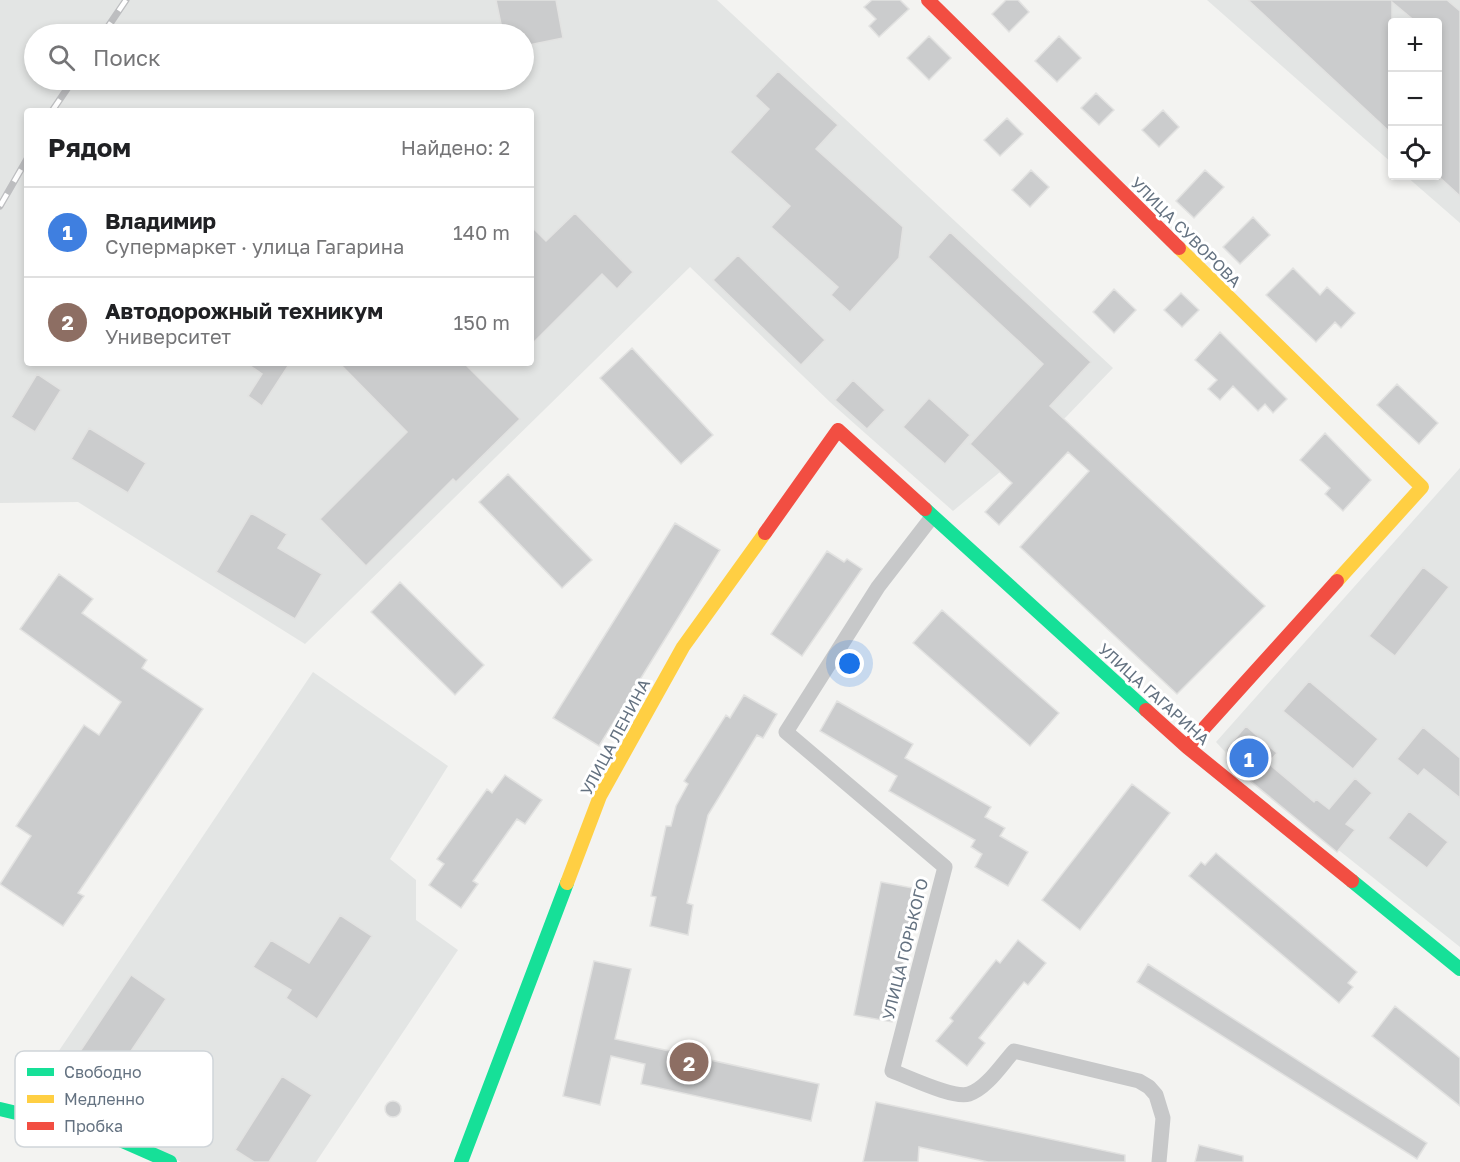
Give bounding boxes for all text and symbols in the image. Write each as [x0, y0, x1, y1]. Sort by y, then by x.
map controls [1388, 18, 1442, 180]
button: + [1388, 18, 1442, 72]
search box [24, 24, 534, 90]
icon: search [45, 41, 78, 74]
text: Поиск [93, 44, 161, 71]
button: − [1388, 72, 1442, 126]
button: locate [1388, 126, 1442, 180]
text: Рядом [48, 132, 131, 163]
text: Найдено: 2 [401, 135, 510, 159]
street label: УЛИЦА СУВОРОВА [1127, 173, 1246, 292]
text: Владимир [105, 207, 216, 234]
text: 1 [62, 220, 73, 244]
text: 140 m [453, 220, 510, 244]
text: Супермаркет · улица Гагарина [105, 234, 404, 258]
text: Автодорожный техникум [105, 297, 383, 324]
text: 2 [61, 310, 74, 334]
text: 150 m [454, 310, 510, 334]
text: Университет [105, 324, 231, 348]
street label: УЛИЦА ГАГАРИНА [1094, 639, 1214, 749]
your location [835, 649, 864, 678]
street label: УЛИЦА ЛЕНИНА [576, 675, 654, 799]
pin: 1 [1230, 736, 1268, 780]
street label: УЛИЦА ГОРЬКОГО [878, 876, 932, 1022]
pin: 2 [670, 1040, 708, 1084]
legend [15, 1051, 213, 1147]
text: Свободно [64, 1062, 142, 1082]
text: Медленно [64, 1089, 145, 1109]
text: Пробка [64, 1116, 123, 1136]

